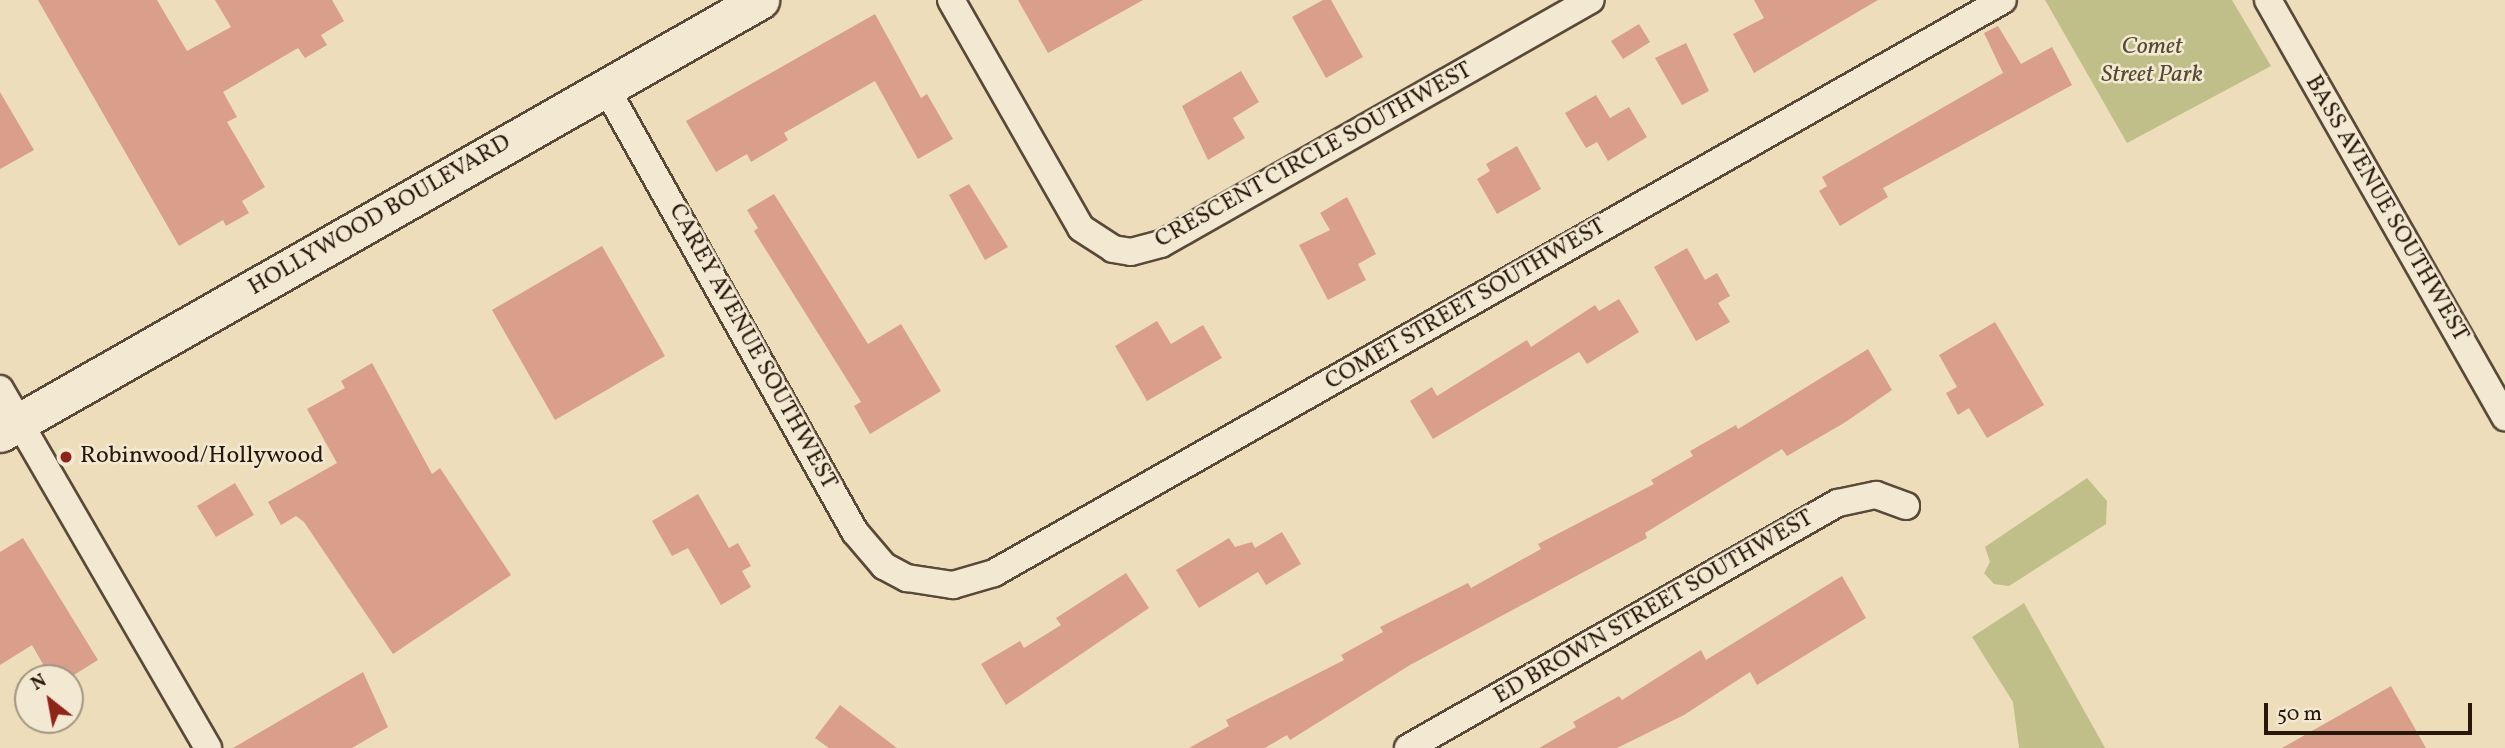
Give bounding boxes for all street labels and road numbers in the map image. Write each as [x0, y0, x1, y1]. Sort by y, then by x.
street label: CRESCENT CIRCLE SOUTHWEST [1150, 56, 1478, 256]
street label: BASS AVENUE SOUTHWEST [2298, 71, 2474, 347]
street label: HOLLYWOOD BOULEVARD [244, 129, 516, 303]
street label: CAREY AVENUE SOUTHWEST [661, 199, 843, 495]
street label: COMET STREET SOUTHWEST [1320, 212, 1612, 398]
street label: ED BROWN STREET SOUTHWEST [1489, 504, 1819, 712]

